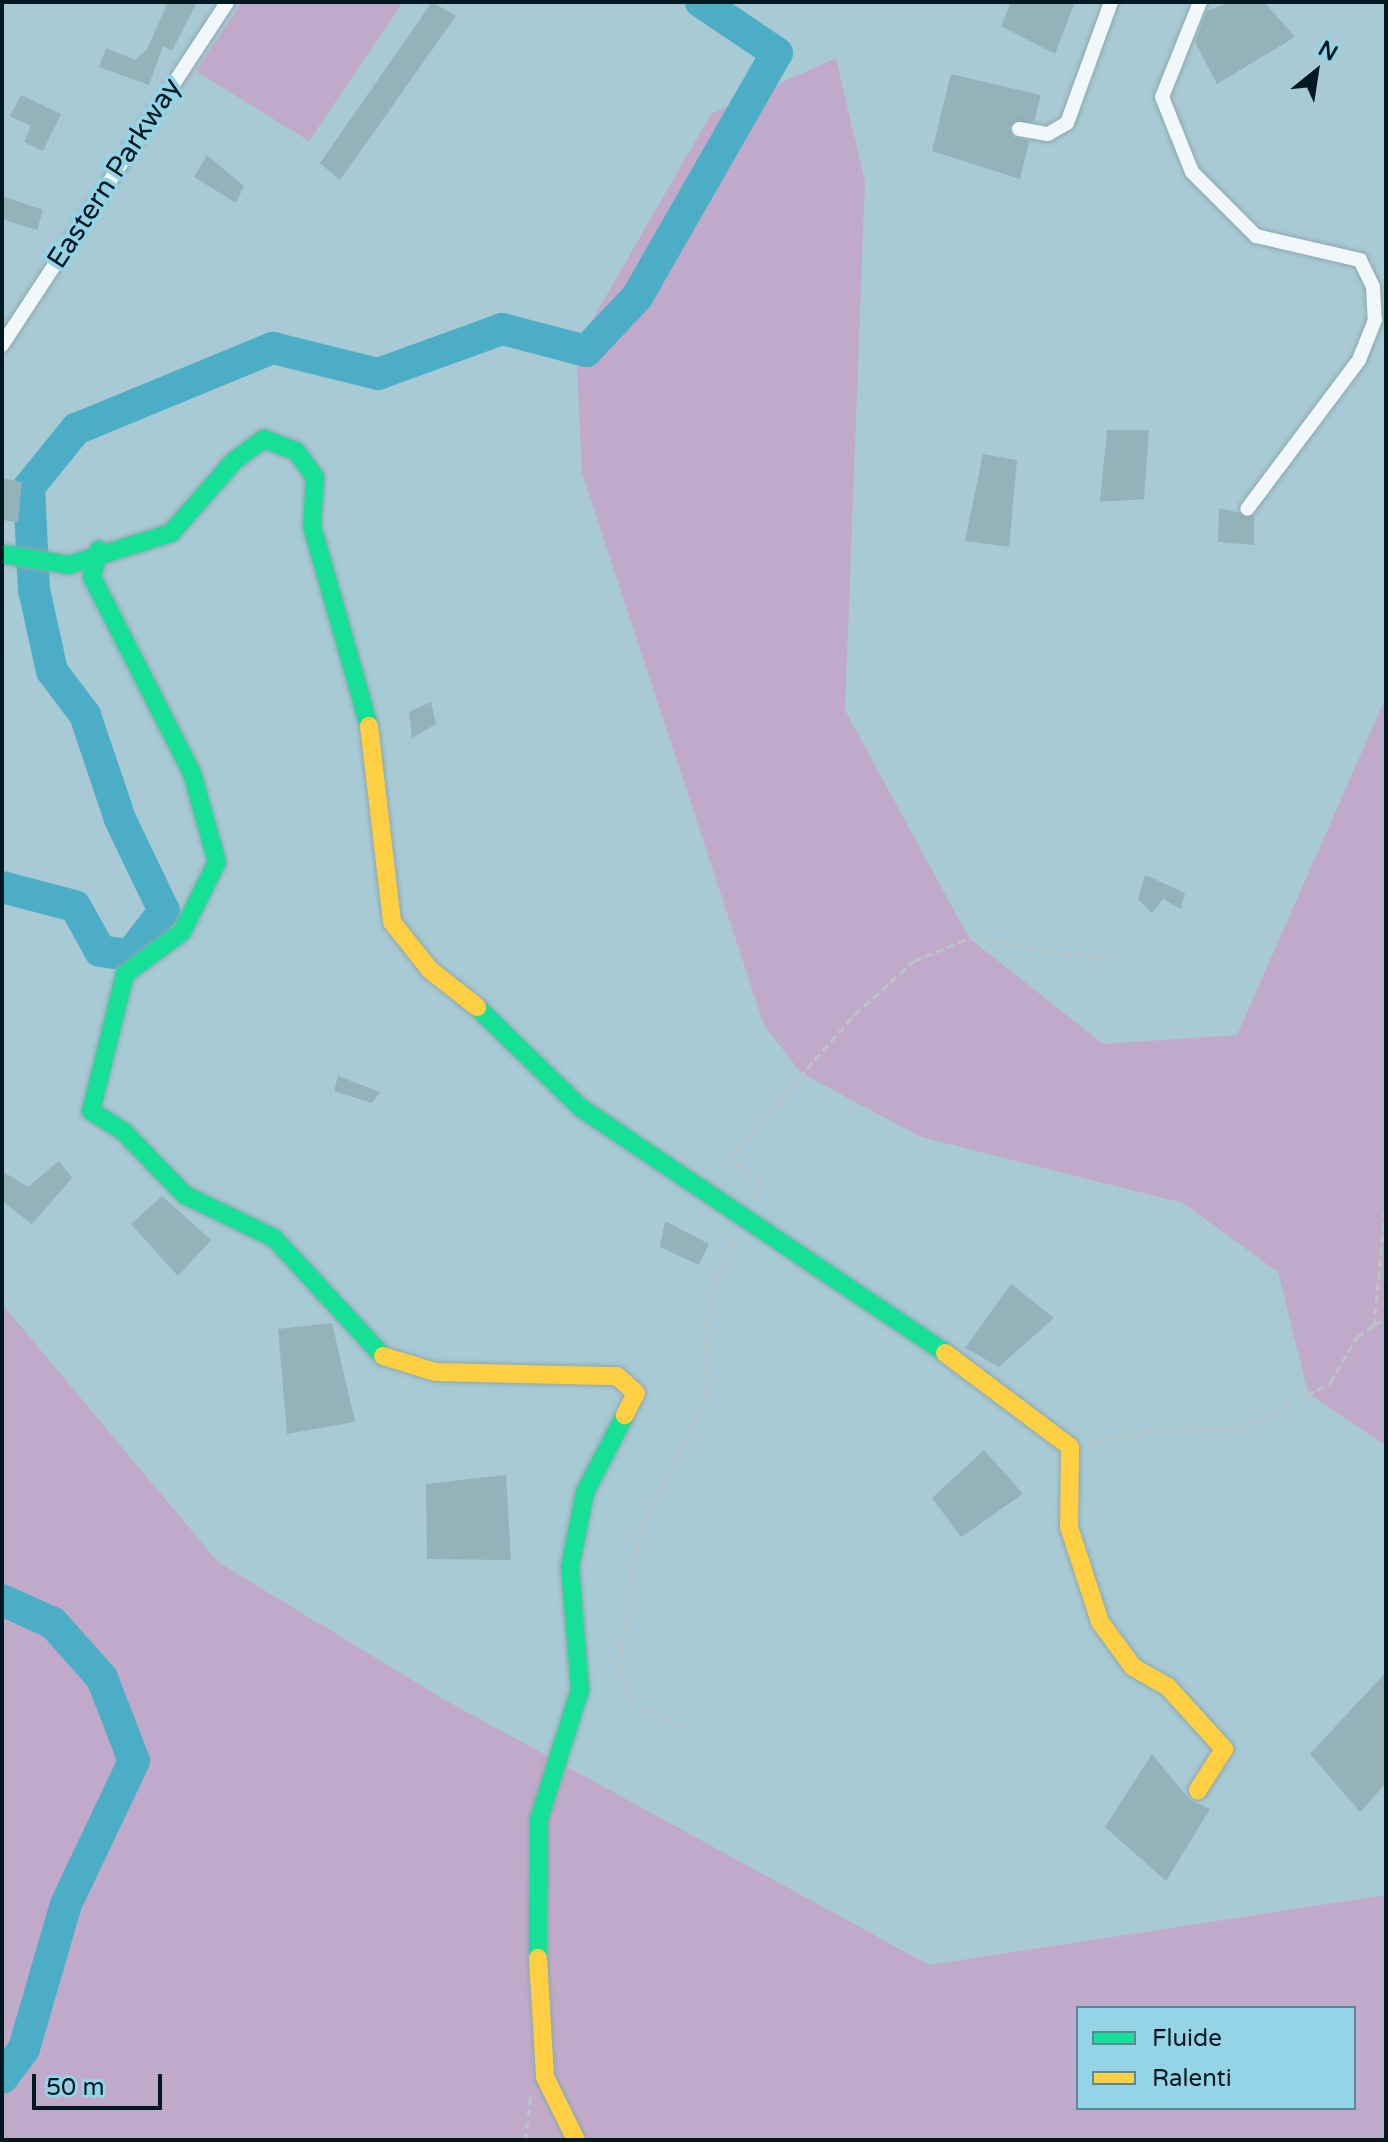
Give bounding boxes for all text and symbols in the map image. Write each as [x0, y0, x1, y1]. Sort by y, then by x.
north arrow [1276, 32, 1356, 112]
text: N [1314, 36, 1342, 67]
street label: Eastern Parkway [40, 71, 188, 275]
legend [1076, 2006, 1356, 2110]
text: Fluide [1152, 2024, 1222, 2053]
scale bar [36, 2058, 166, 2108]
text: Ralenti [1152, 2064, 1232, 2093]
text: 50 m [46, 2073, 104, 2102]

